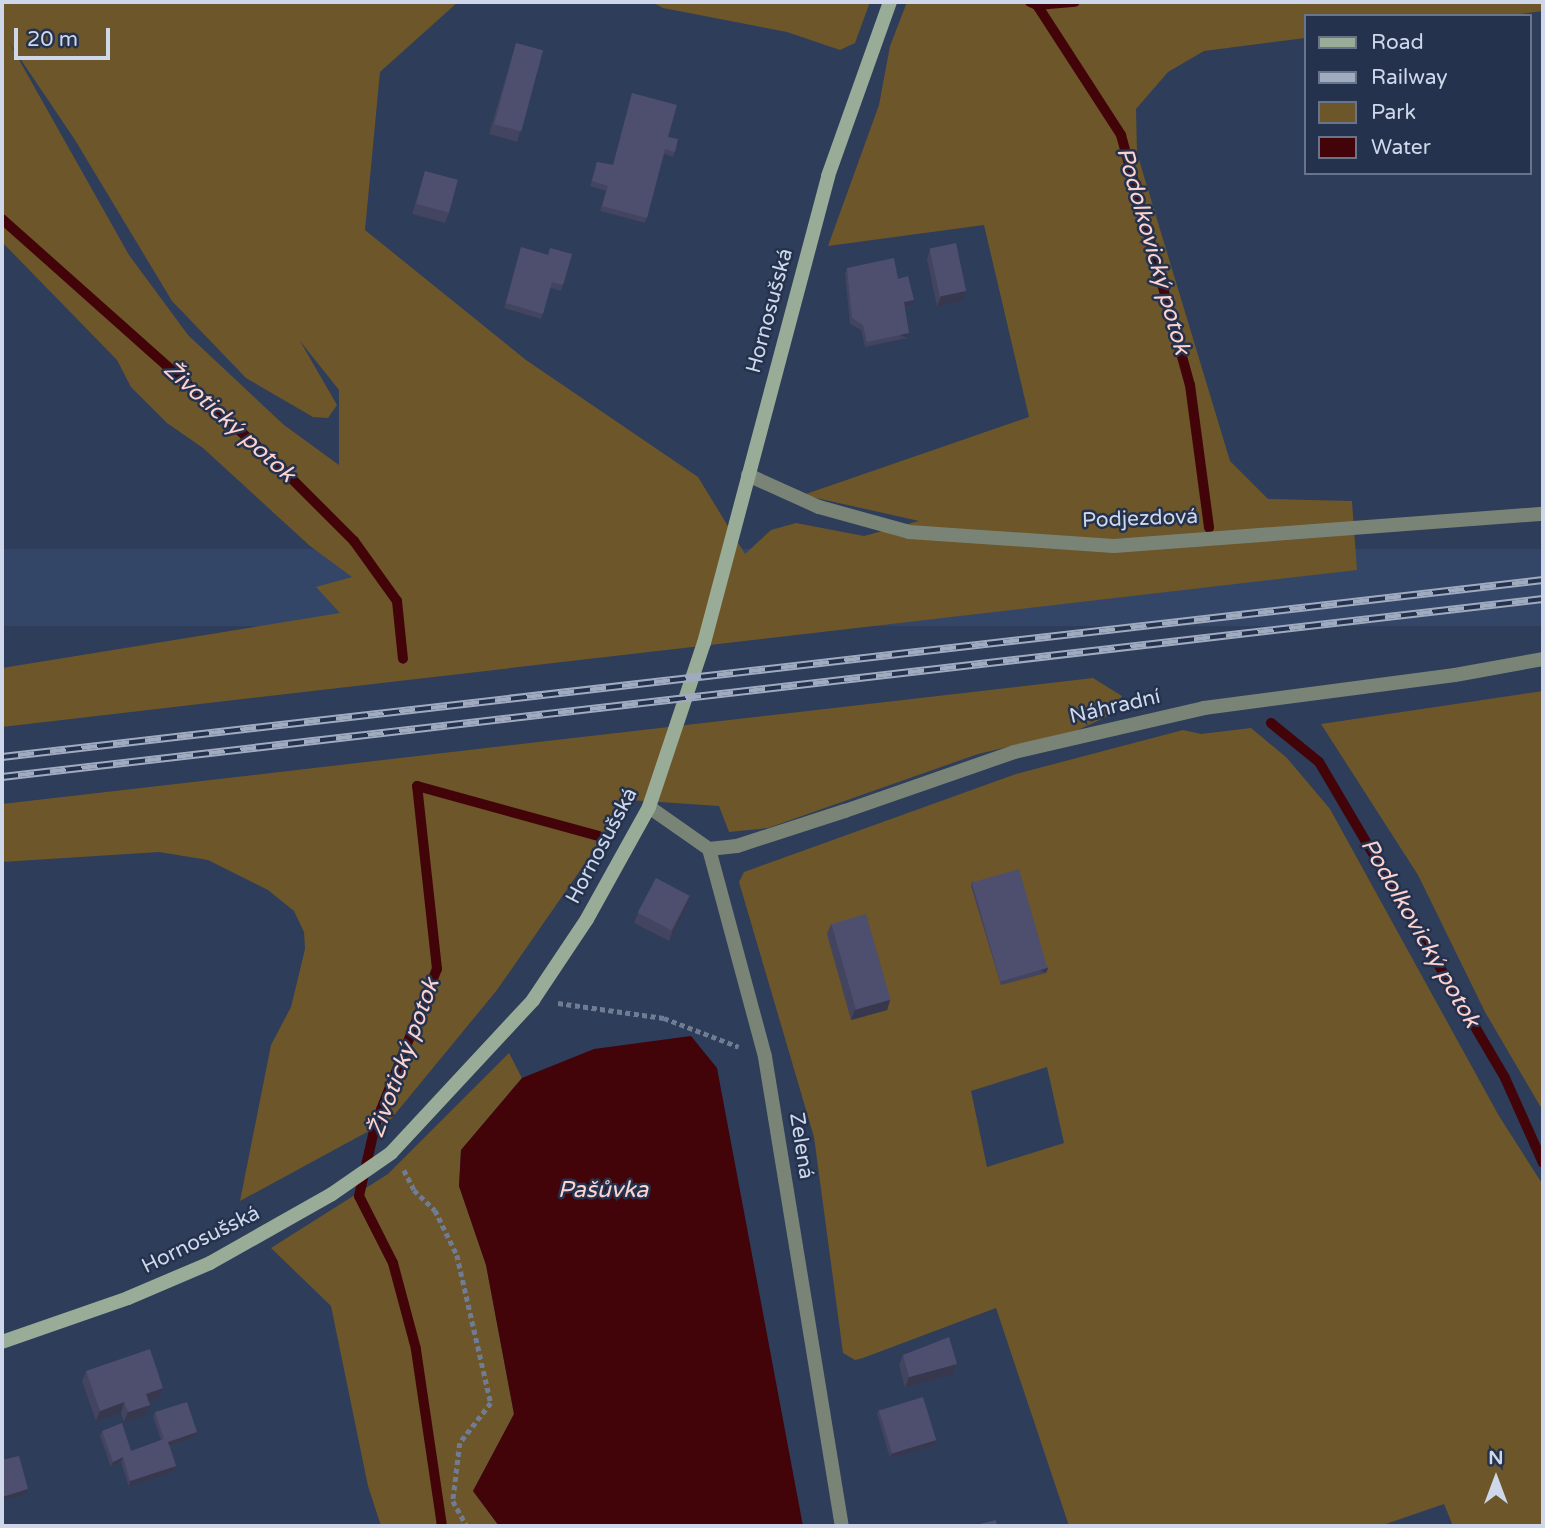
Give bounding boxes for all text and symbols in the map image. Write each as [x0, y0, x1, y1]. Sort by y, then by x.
scale bar [18, 14, 114, 58]
legend [1304, 14, 1531, 175]
text: 20 m [27, 27, 78, 52]
text: Road [1371, 30, 1424, 55]
text: Railway [1371, 65, 1448, 90]
text: Park [1371, 100, 1416, 125]
text: Water [1371, 135, 1431, 160]
water label: Podolkovický potok [1110, 144, 1196, 358]
street label: Hornosušská [741, 246, 799, 376]
water label: Životický potok [158, 356, 300, 488]
street label: Podjezdová [1081, 504, 1199, 534]
street label: Náhradní [1067, 684, 1163, 730]
street label: Hornosušská [561, 784, 643, 908]
water label: Podolkovický potok [1355, 833, 1485, 1033]
water label: Životický potok [362, 975, 446, 1141]
street label: Zelená [783, 1111, 819, 1181]
water label: Pašůvka [558, 1176, 648, 1204]
street label: Hornosušská [138, 1201, 264, 1279]
north arrow [1461, 1444, 1531, 1514]
text: N [1488, 1447, 1504, 1469]

